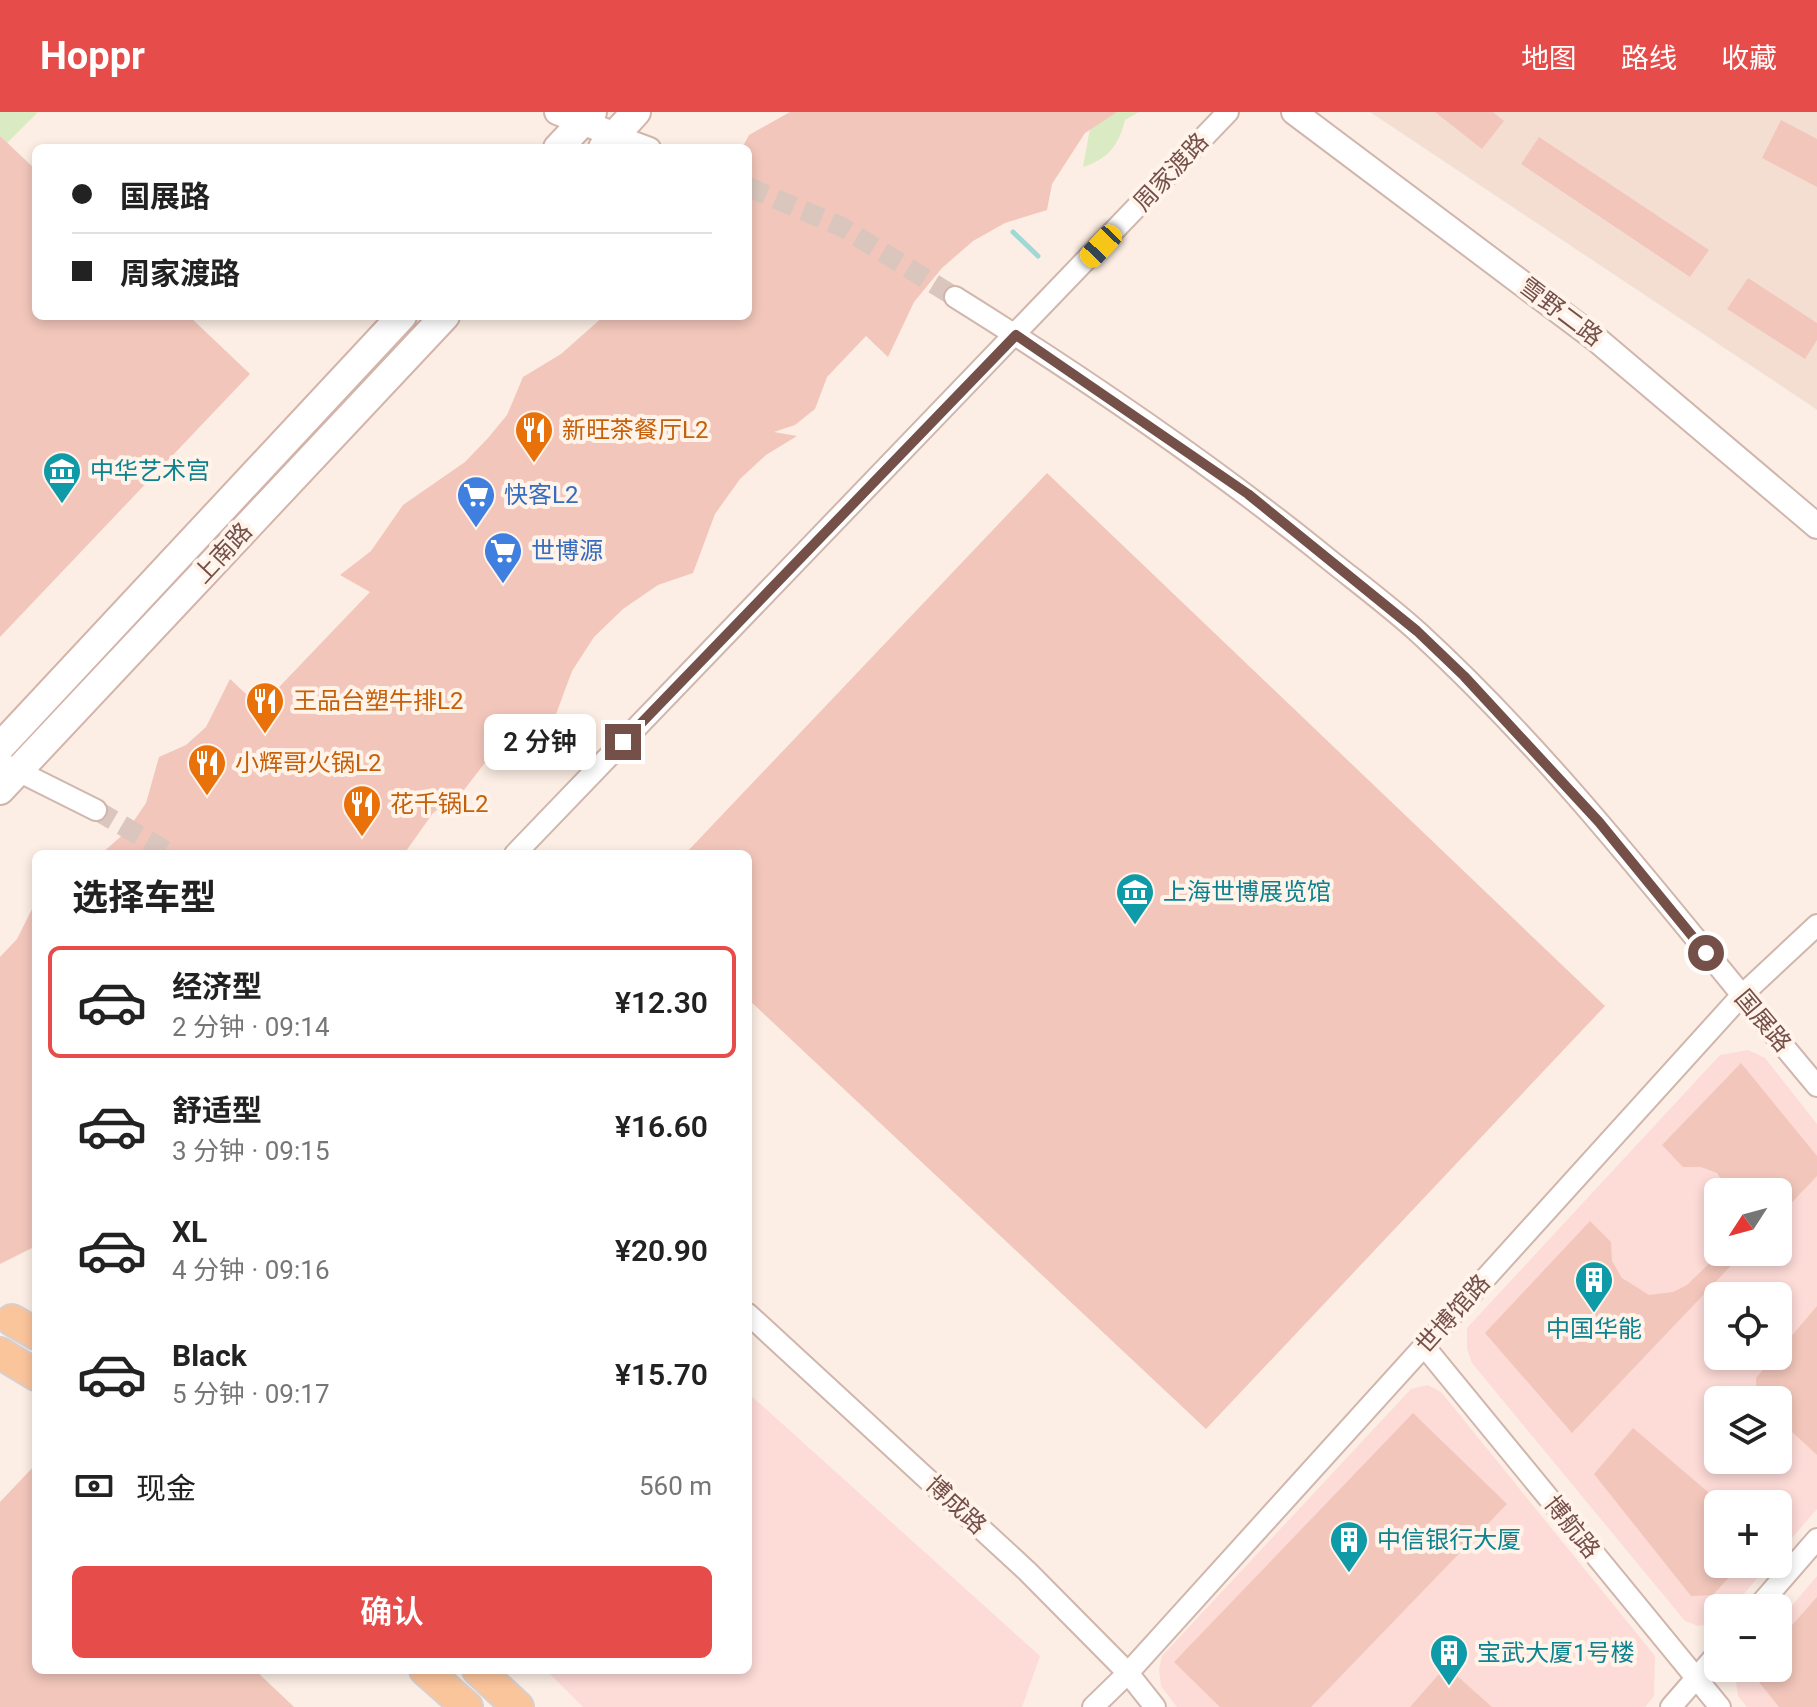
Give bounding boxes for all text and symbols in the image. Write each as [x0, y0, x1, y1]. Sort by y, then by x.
text: Hoppr [40, 34, 145, 78]
text: 地图 [1521, 42, 1577, 75]
text: 路线 [1621, 42, 1677, 75]
text: 收藏 [1721, 42, 1777, 75]
street label: 周家渡路 [1128, 127, 1214, 217]
text: 国展路 [120, 179, 210, 214]
car [1076, 220, 1126, 272]
text: 周家渡路 [120, 256, 240, 291]
street label: 雪野二路 [1514, 272, 1608, 352]
restaurant icon: 新旺茶餐厅L2 [513, 409, 555, 464]
place label: 新旺茶餐厅L2 [562, 416, 708, 444]
museum icon: 中华艺术宫 [41, 450, 83, 505]
place label: 中华艺术宫 [90, 457, 210, 485]
supermarket icon: 快客L2 [455, 474, 497, 529]
place label: 快客L2 [504, 481, 578, 509]
street label: 上南路 [188, 517, 258, 589]
supermarket icon: 世博源 [482, 530, 524, 585]
place label: 世博源 [531, 537, 603, 565]
restaurant icon: 王品台塑牛排L2 [244, 680, 286, 735]
place label: 王品台塑牛排L2 [293, 687, 463, 715]
callout: 2 分钟 [483, 714, 595, 770]
route end [605, 724, 641, 760]
text: 2 分钟 [503, 727, 577, 757]
restaurant icon: 小辉哥火锅L2 [186, 742, 228, 797]
place label: 小辉哥火锅L2 [235, 749, 381, 777]
restaurant icon: 花千锅L2 [341, 783, 383, 838]
place label: 花千锅L2 [390, 790, 488, 818]
museum icon: 上海世博展览馆 [1114, 871, 1156, 926]
text: 选择车型 [72, 877, 216, 919]
place label: 上海世博展览馆 [1163, 878, 1331, 906]
route start [1688, 935, 1724, 971]
icon: car [76, 966, 148, 1038]
text: 经济型 [172, 969, 262, 1004]
street label: 国展路 [1729, 984, 1797, 1058]
text: ¥12.30 [615, 985, 708, 1020]
text: 2 分钟 · 09:14 [172, 1012, 330, 1042]
icon: car [76, 1090, 148, 1162]
text: 舒适型 [172, 1093, 262, 1128]
text: ¥16.60 [615, 1109, 708, 1144]
text: 3 分钟 · 09:15 [172, 1136, 330, 1166]
north arrow [1704, 1178, 1792, 1266]
map controls [1704, 1178, 1792, 1682]
icon: car [76, 1214, 148, 1286]
text: XL [172, 1214, 207, 1249]
text: ¥20.90 [615, 1233, 708, 1268]
text: 4 分钟 · 09:16 [172, 1255, 330, 1285]
building icon: 中国华能 [1573, 1259, 1615, 1314]
street label: 世博馆路 [1410, 1269, 1496, 1359]
button: locate [1704, 1282, 1792, 1370]
place label: 中国华能 [1546, 1315, 1642, 1343]
icon: car [76, 1338, 148, 1410]
text: Black [172, 1338, 247, 1373]
text: ¥15.70 [615, 1357, 708, 1392]
text: 5 分钟 · 09:17 [172, 1379, 330, 1409]
button: layers [1704, 1386, 1792, 1474]
icon: cash [72, 1464, 116, 1508]
street label: 博成路 [920, 1470, 992, 1540]
text: 现金 [136, 1471, 196, 1506]
text: 560 m [639, 1471, 712, 1501]
street label: 博航路 [1538, 1490, 1606, 1564]
button: + [1704, 1490, 1792, 1578]
building icon: 中信银行大厦 [1328, 1519, 1370, 1574]
place label: 中信银行大厦 [1377, 1526, 1521, 1554]
button: 确认 [72, 1566, 712, 1658]
button: − [1704, 1594, 1792, 1682]
building icon: 宝武大厦1号楼 [1428, 1632, 1470, 1687]
place label: 宝武大厦1号楼 [1477, 1639, 1635, 1667]

